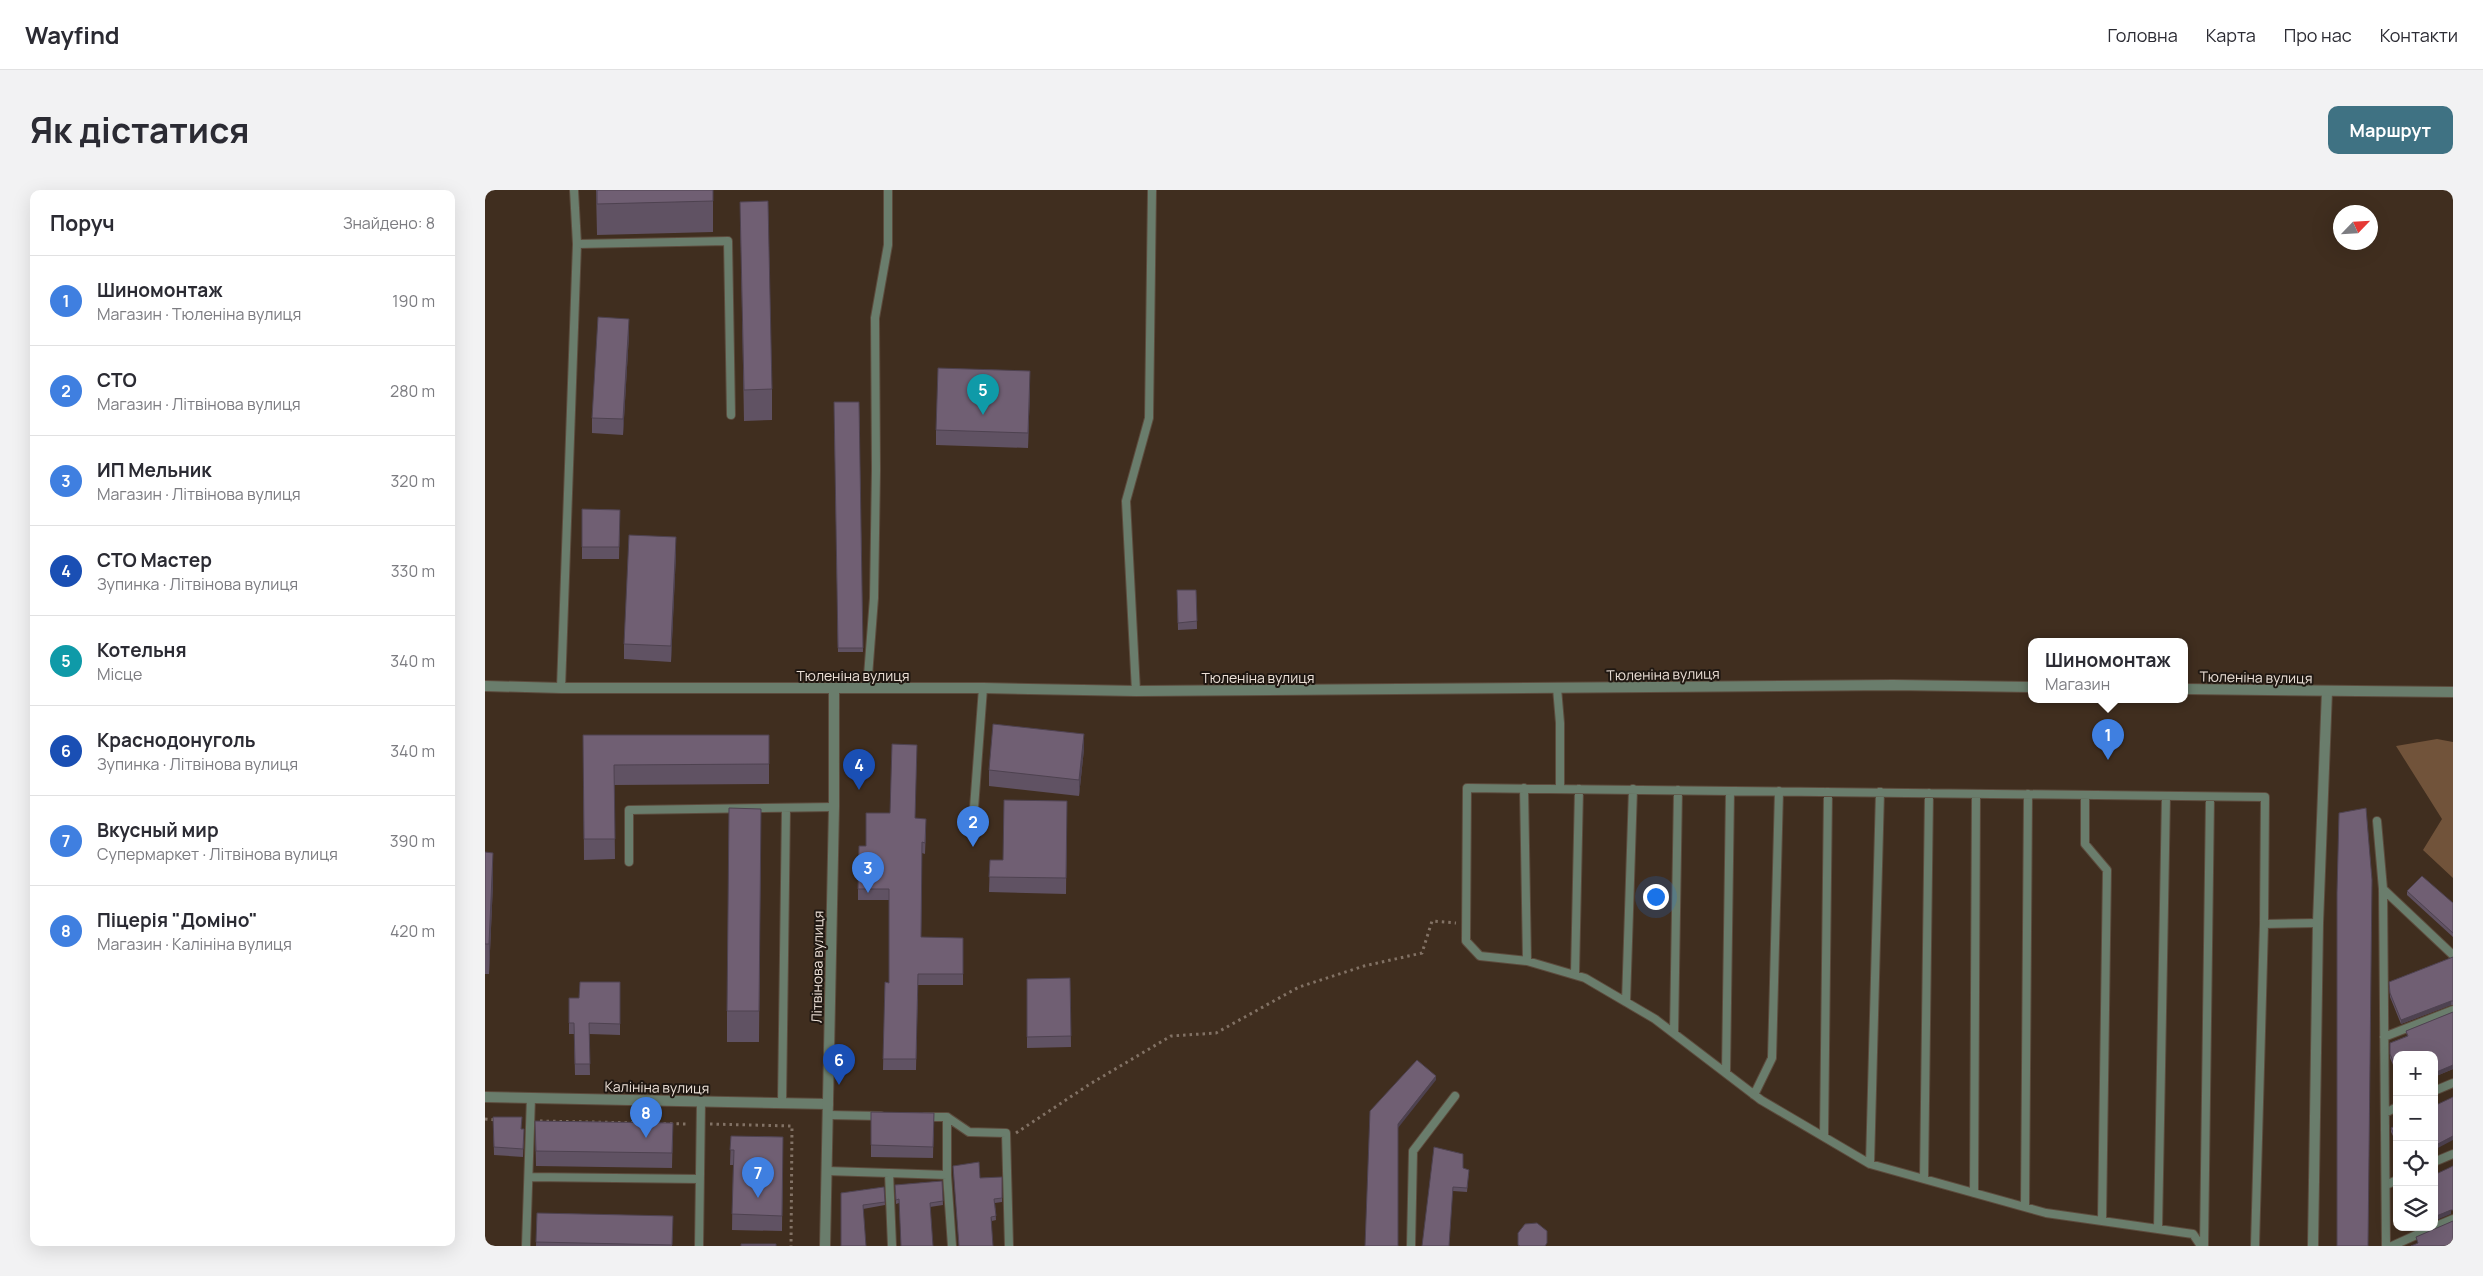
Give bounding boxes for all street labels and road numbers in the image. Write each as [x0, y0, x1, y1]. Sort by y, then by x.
street label: Тюленіна вулиця [1606, 664, 1720, 684]
street label: Тюленіна вулиця [796, 666, 910, 685]
street label: Тюленіна вулиця [2199, 667, 2313, 687]
street label: Тюленіна вулиця [1201, 668, 1315, 687]
street label: Літвінова вулиця [807, 911, 827, 1023]
street label: Калініна вулиця [604, 1077, 710, 1097]

